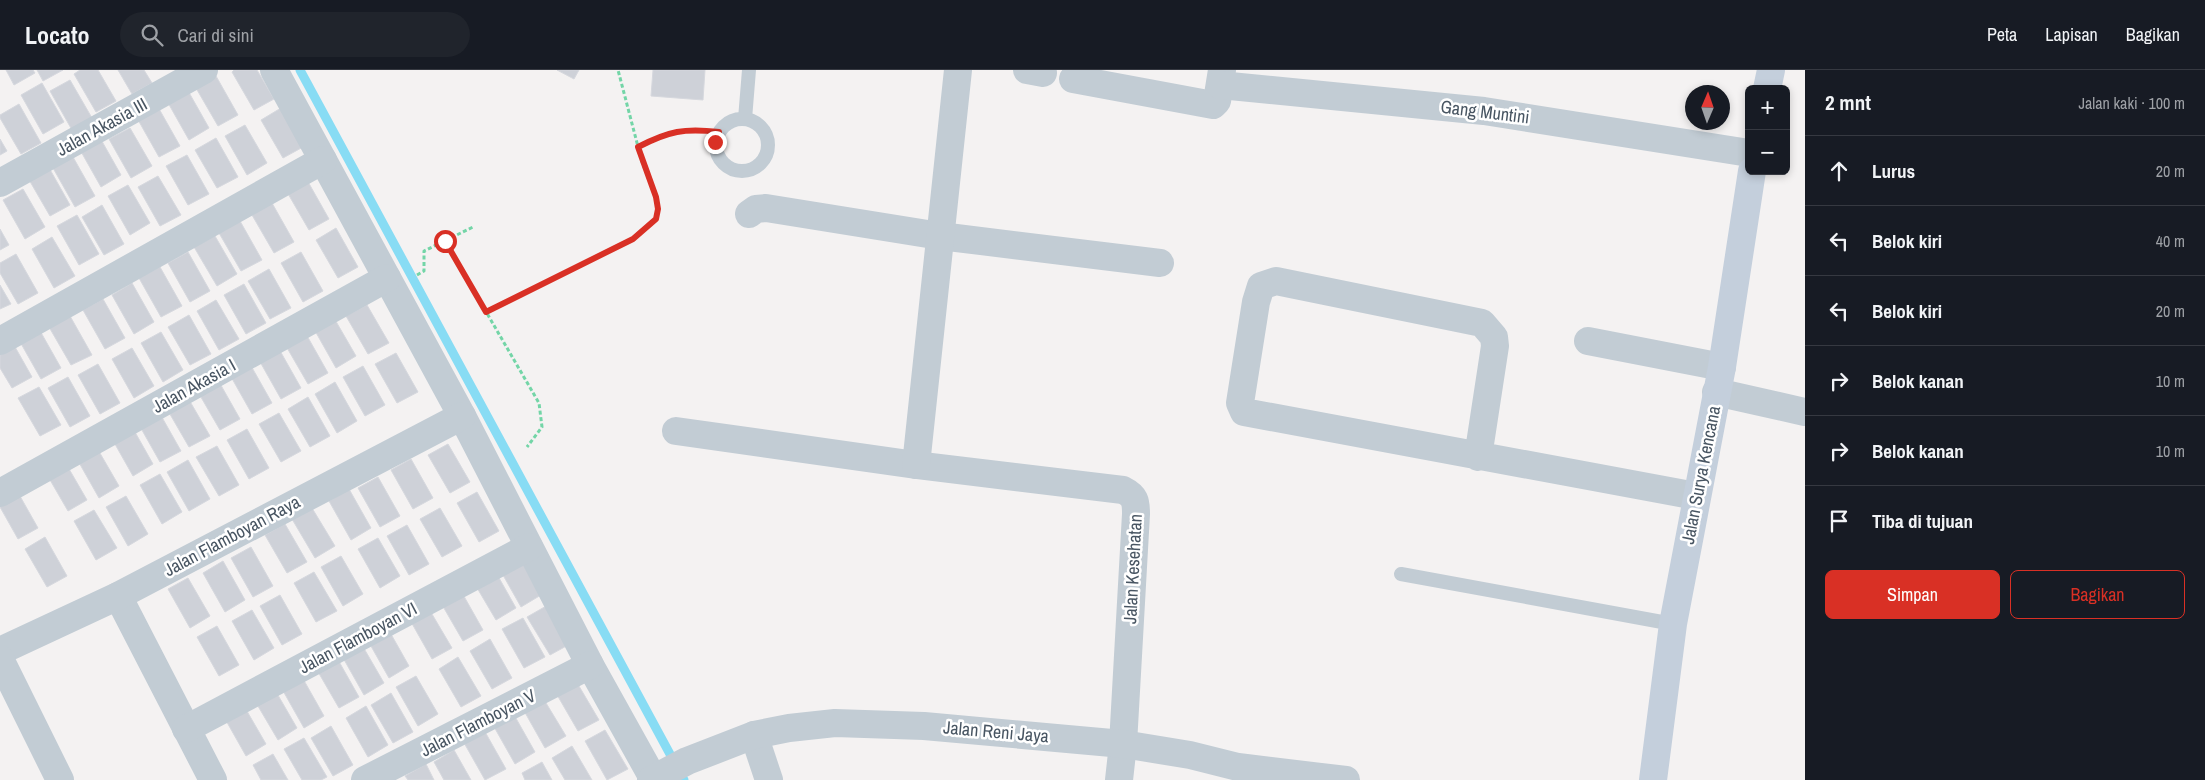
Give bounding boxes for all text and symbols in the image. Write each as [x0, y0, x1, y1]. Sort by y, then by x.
search box [120, 12, 470, 57]
text: Locato [25, 19, 90, 51]
icon: search [138, 21, 166, 49]
text: Cari di sini [178, 22, 254, 48]
text: Peta [1987, 22, 2017, 47]
text: Lapisan [2045, 22, 2098, 47]
text: Bagikan [2126, 22, 2180, 47]
north arrow [1685, 85, 1730, 130]
map controls [1745, 85, 1790, 175]
button: + [1745, 85, 1790, 130]
text: 2 mnt [1825, 88, 1871, 117]
street label: Jalan Akasia III [52, 91, 152, 162]
text: Jalan kaki · 100 m [2079, 92, 2185, 114]
street label: Gang Muntini [1439, 94, 1531, 129]
button: − [1745, 130, 1790, 175]
route end [704, 131, 727, 154]
icon: ahead [1825, 157, 1853, 185]
text: Lurus [1872, 158, 1915, 184]
text: 20 m [2156, 160, 2185, 182]
icon: left [1825, 227, 1853, 255]
text: Belok kiri [1872, 228, 1942, 254]
route start [434, 230, 457, 253]
text: 40 m [2156, 230, 2185, 252]
icon: left [1825, 297, 1853, 325]
text: Belok kiri [1872, 298, 1942, 324]
text: 20 m [2156, 300, 2185, 322]
street label: Jalan Akasia I [147, 352, 240, 419]
icon: right [1825, 367, 1853, 395]
text: Belok kanan [1872, 368, 1964, 394]
text: 10 m [2156, 370, 2185, 392]
street label: Jalan Surya Kencana [1675, 404, 1726, 546]
icon: right [1825, 437, 1853, 465]
text: Belok kanan [1872, 438, 1964, 464]
text: 10 m [2156, 440, 2185, 462]
street label: Jalan Flamboyan Raya [159, 489, 304, 582]
icon: arrive [1825, 507, 1853, 535]
text: Tiba di tujuan [1872, 508, 1973, 534]
street label: Jalan Kesehatan [1117, 513, 1148, 625]
button: Simpan [1825, 570, 2000, 619]
button: Bagikan [2010, 570, 2185, 619]
street label: Jalan Flamboyan VI [294, 596, 421, 679]
street label: Jalan Flamboyan V [416, 683, 540, 762]
street label: Jalan Reni Jaya [942, 714, 1050, 749]

